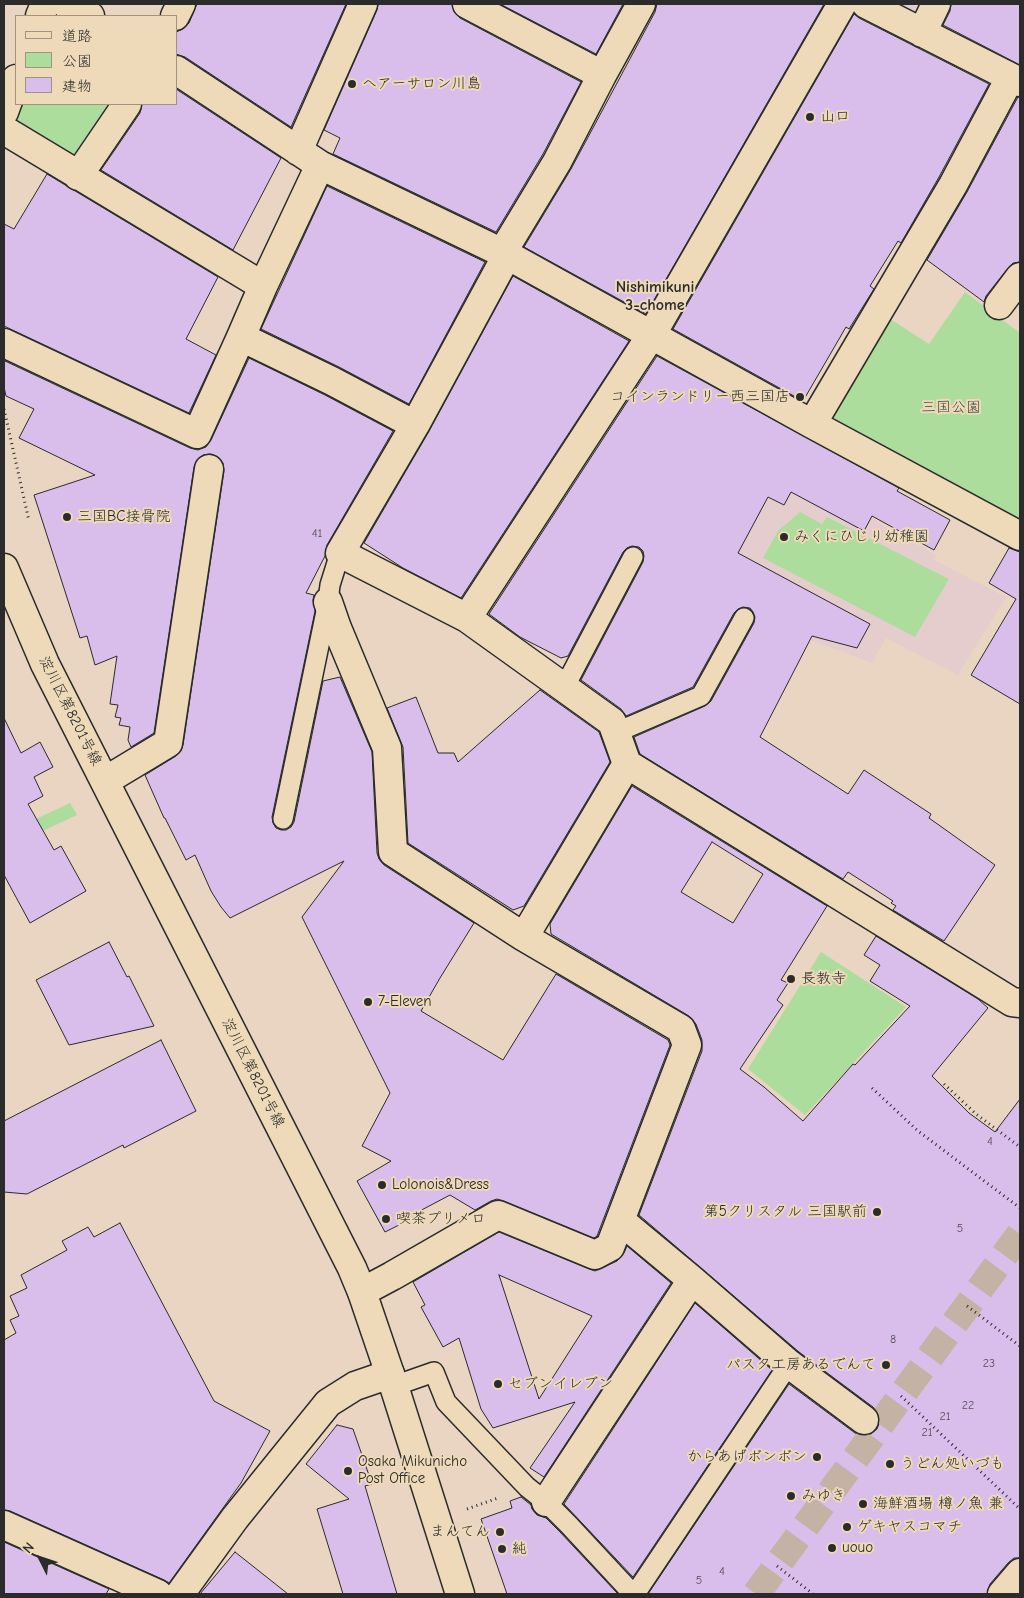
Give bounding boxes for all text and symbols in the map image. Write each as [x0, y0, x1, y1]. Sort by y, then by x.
legend [15, 15, 178, 105]
text: 道路 [62, 27, 92, 45]
text: 公園 [62, 52, 92, 70]
place label: ヘアーサロン川島 [362, 75, 481, 93]
text: 建物 [62, 77, 92, 95]
marker: ヘアーサロン川島 [346, 78, 358, 90]
place label: 山口 [820, 108, 850, 126]
marker: 山口 [804, 111, 816, 123]
district label: Nishimikuni 3-chome [616, 277, 694, 315]
place label: コインランドリー西三国店 [610, 388, 790, 406]
marker: コインランドリー西三国店 [794, 391, 806, 403]
park label: 三国公園 [921, 399, 981, 417]
place label: 三国BC接骨院 [77, 508, 171, 526]
marker: 三国BC接骨院 [61, 511, 73, 523]
house number: 41 [312, 527, 322, 541]
place label: みくにひじり幼稚園 [794, 528, 929, 546]
marker: みくにひじり幼稚園 [778, 531, 790, 543]
street label: 淀川区第8201号線 [35, 653, 105, 769]
place label: 長教寺 [801, 970, 846, 988]
marker: 長教寺 [785, 973, 797, 985]
place label: 7-Eleven [378, 993, 432, 1011]
marker: 7-Eleven [362, 996, 374, 1008]
street label: 淀川区第8201号線 [218, 1015, 288, 1131]
house number: 4 [987, 1135, 993, 1149]
place label: Lolonois&Dress [392, 1176, 489, 1194]
marker: Lolonois&Dress [376, 1179, 388, 1191]
place label: 第5クリスタル 三国駅前 [704, 1203, 867, 1221]
marker: 第5クリスタル 三国駅前 [871, 1206, 883, 1218]
place label: 喫茶プリメロ [396, 1210, 486, 1228]
marker: 喫茶プリメロ [380, 1213, 392, 1225]
house number: 5 [957, 1222, 963, 1236]
house number: 8 [890, 1333, 896, 1347]
place label: パスタ工房あるでんて [726, 1356, 876, 1374]
house number: 23 [983, 1357, 995, 1371]
marker: パスタ工房あるでんて [880, 1359, 892, 1371]
place label: セブンイレブン [508, 1375, 613, 1393]
marker: セブンイレブン [492, 1378, 504, 1390]
house number: 22 [962, 1399, 974, 1413]
house number: 21 [939, 1410, 951, 1424]
house number: 21 [921, 1426, 933, 1440]
place label: からあげボンボン [687, 1448, 807, 1466]
marker: からあげボンボン [811, 1451, 823, 1463]
place label: Osaka Mikunicho Post Office [358, 1453, 467, 1488]
place label: うどん処いづも [900, 1455, 1005, 1473]
marker: うどん処いづも [884, 1458, 896, 1470]
marker: Osaka Mikunicho Post Office [342, 1465, 354, 1477]
place label: みゆき [801, 1487, 846, 1505]
marker: みゆき [785, 1490, 797, 1502]
place label: 海鮮酒場 樽ノ魚 兼 [873, 1495, 1003, 1513]
marker: 海鮮酒場 樽ノ魚 兼 [857, 1498, 869, 1510]
place label: ゲキヤスコマチ [857, 1518, 962, 1536]
marker: ゲキヤスコマチ [841, 1521, 853, 1533]
place label: まんてん [430, 1523, 490, 1541]
marker: まんてん [494, 1526, 506, 1538]
north arrow [15, 1533, 65, 1583]
text: N [19, 1539, 38, 1557]
place label: uouo [842, 1539, 873, 1557]
place label: 純 [512, 1540, 527, 1558]
marker: uouo [826, 1542, 838, 1554]
marker: 純 [496, 1543, 508, 1555]
house number: 4 [719, 1565, 725, 1579]
house number: 5 [696, 1574, 702, 1588]

